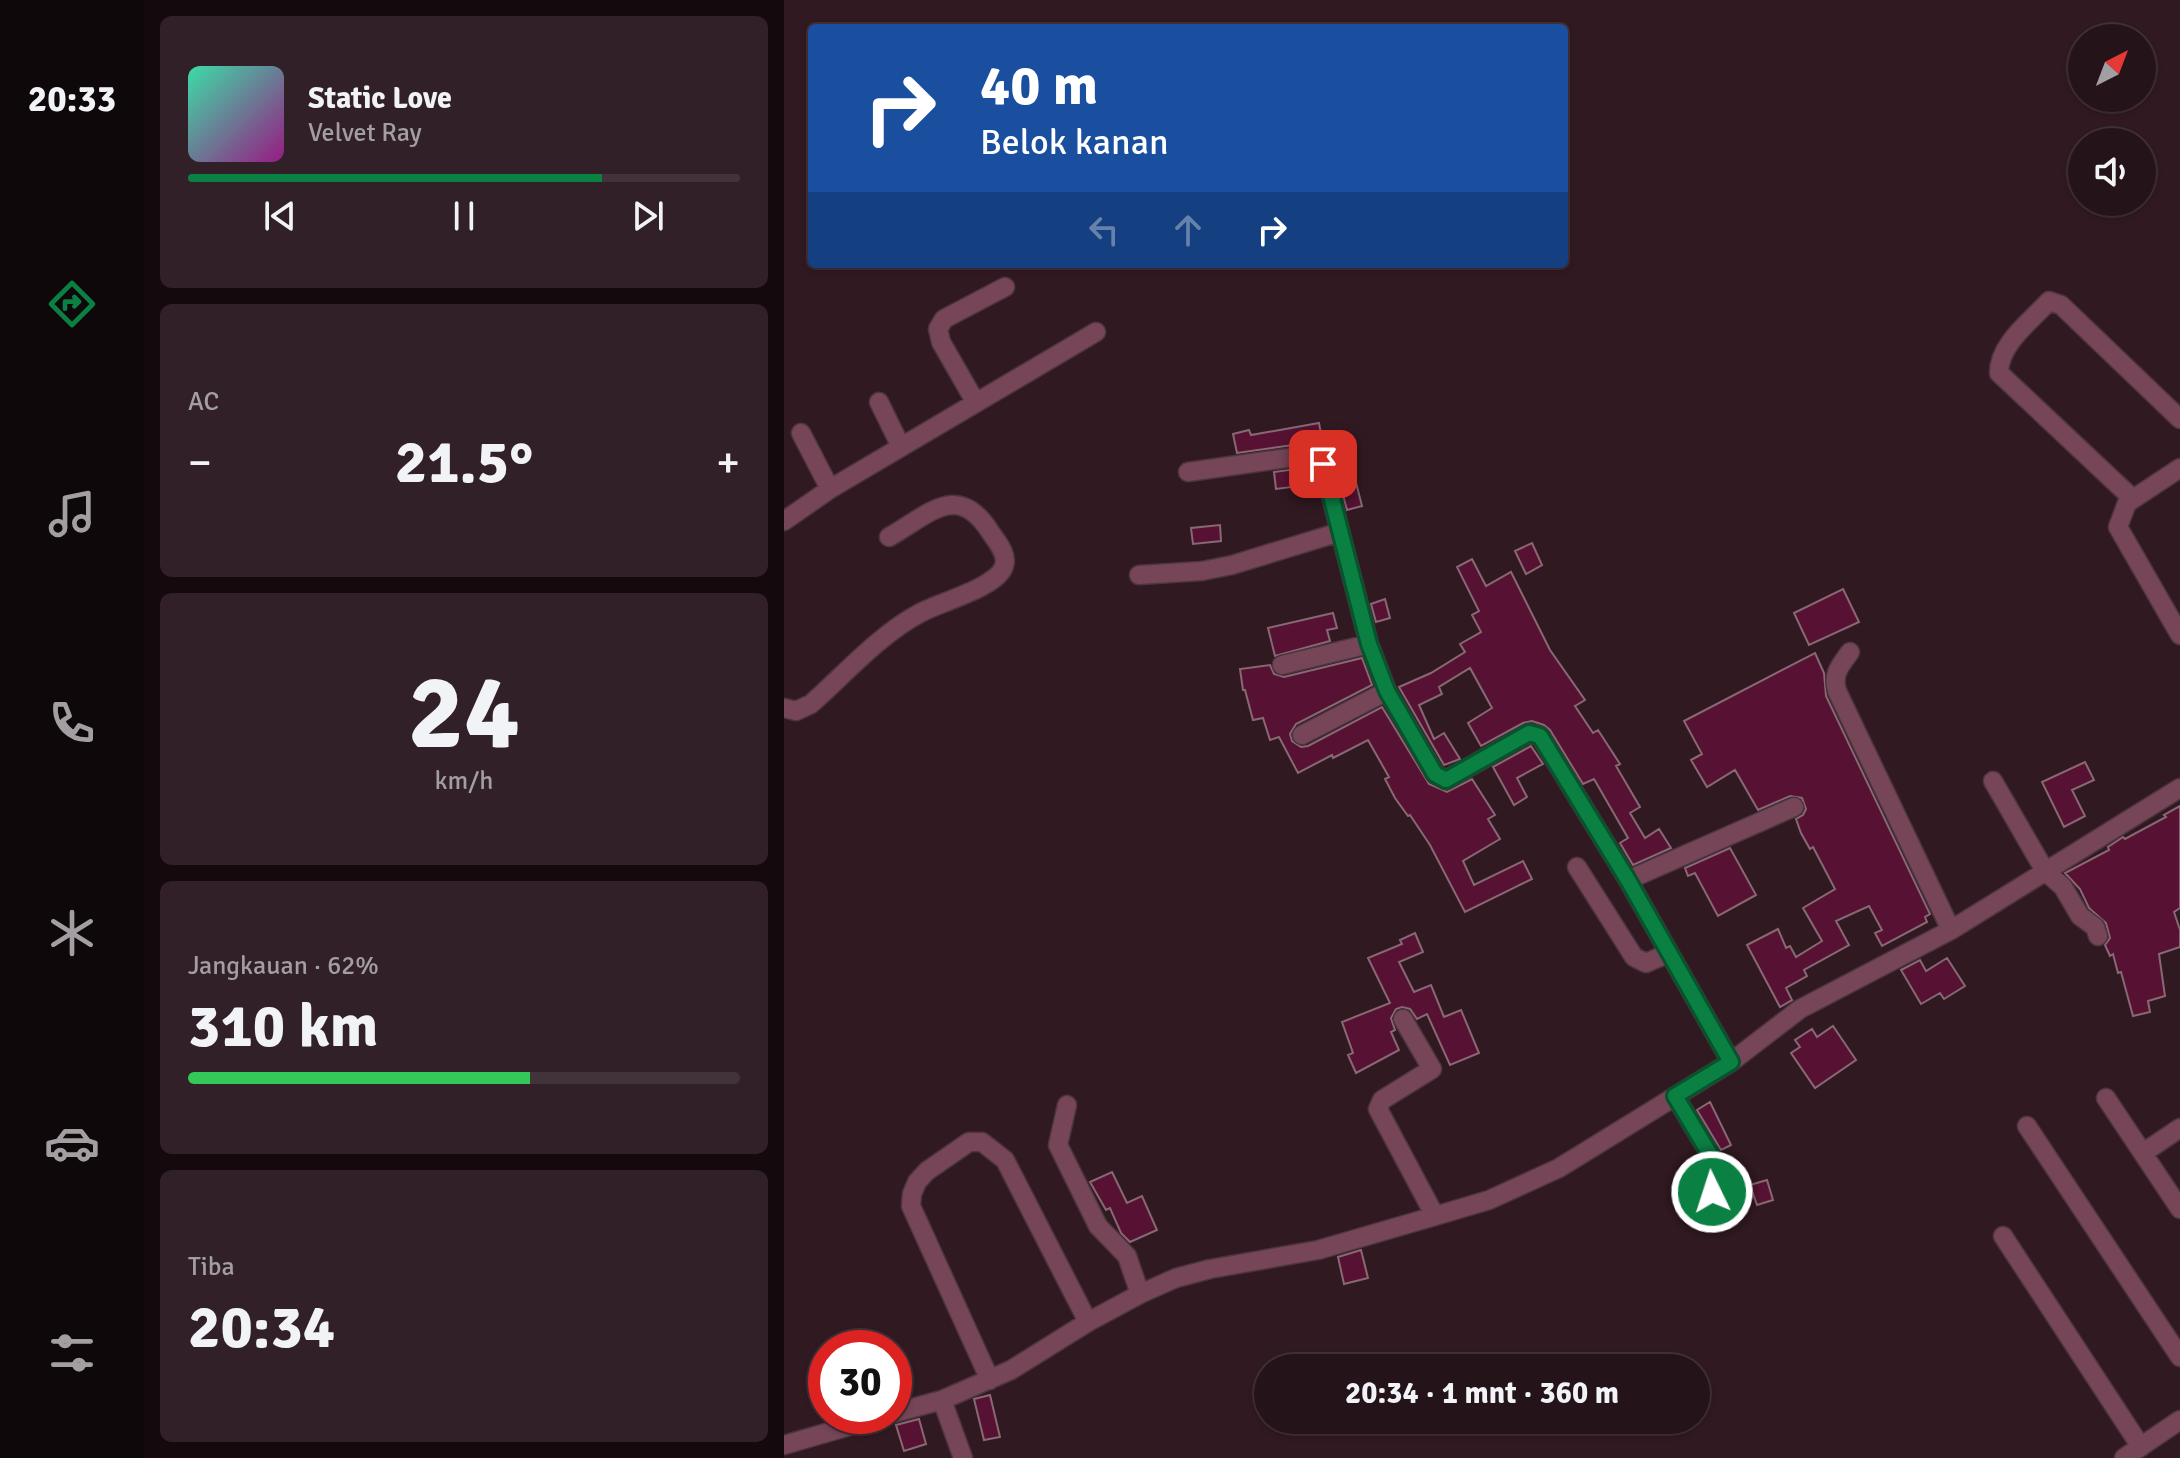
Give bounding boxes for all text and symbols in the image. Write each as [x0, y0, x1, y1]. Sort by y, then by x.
north arrow [2068, 24, 2156, 112]
map controls [2068, 24, 2156, 216]
text: 40 m [980, 51, 1098, 120]
icon: right [848, 56, 952, 160]
text: 20:33 [28, 77, 116, 122]
text: Static Love [308, 80, 452, 117]
text: Velvet Ray [308, 117, 422, 149]
text: Belok kanan [980, 120, 1169, 165]
button: sound [2068, 128, 2156, 216]
icon: previous [258, 194, 302, 238]
icon: pause [442, 194, 486, 238]
icon: next [626, 194, 670, 238]
icon: left [1082, 208, 1126, 252]
icon: ahead [1166, 208, 1210, 252]
icon: right [1250, 208, 1294, 252]
icon: directions [44, 276, 100, 332]
text: AC [188, 386, 219, 418]
text: 21.5° [395, 426, 533, 500]
pin [1289, 430, 1357, 498]
text: − [188, 436, 212, 490]
text: + [716, 436, 740, 490]
icon: arrive [1301, 442, 1345, 486]
icon: music [44, 486, 100, 542]
text: 24 [408, 649, 520, 777]
icon: phone [44, 695, 100, 751]
text: km/h [435, 765, 493, 797]
icon: climate [44, 905, 100, 961]
text: Jangkauan · 62% [188, 950, 379, 982]
text: 310 km [188, 990, 378, 1064]
icon: car [44, 1115, 100, 1171]
position arrow [1670, 1150, 1754, 1234]
text: Tiba [188, 1251, 235, 1283]
text: 20:34 [188, 1291, 335, 1365]
icon: filters [44, 1325, 100, 1381]
speed limit sign: 30 [808, 1330, 912, 1434]
text: 20:34 · 1 mnt · 360 m [1345, 1375, 1619, 1412]

